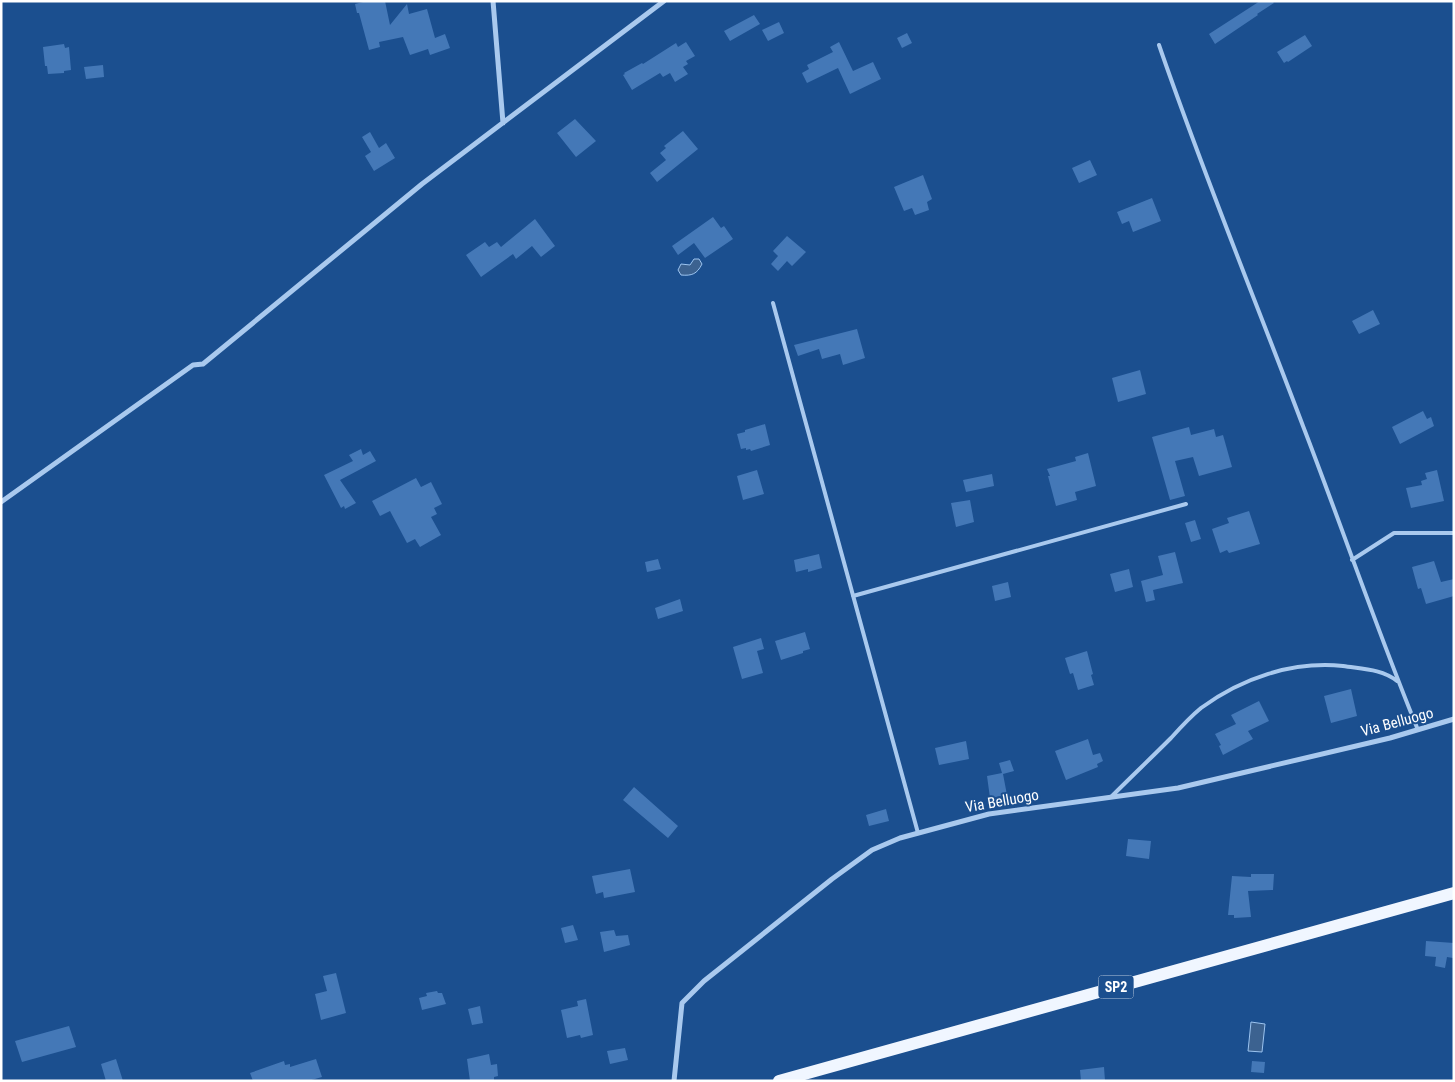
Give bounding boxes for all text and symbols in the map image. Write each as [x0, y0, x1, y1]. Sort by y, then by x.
street label: Via Belluogo [1359, 704, 1435, 740]
street label: Via Belluogo [964, 786, 1040, 816]
road number: SP2 [1098, 976, 1134, 999]

